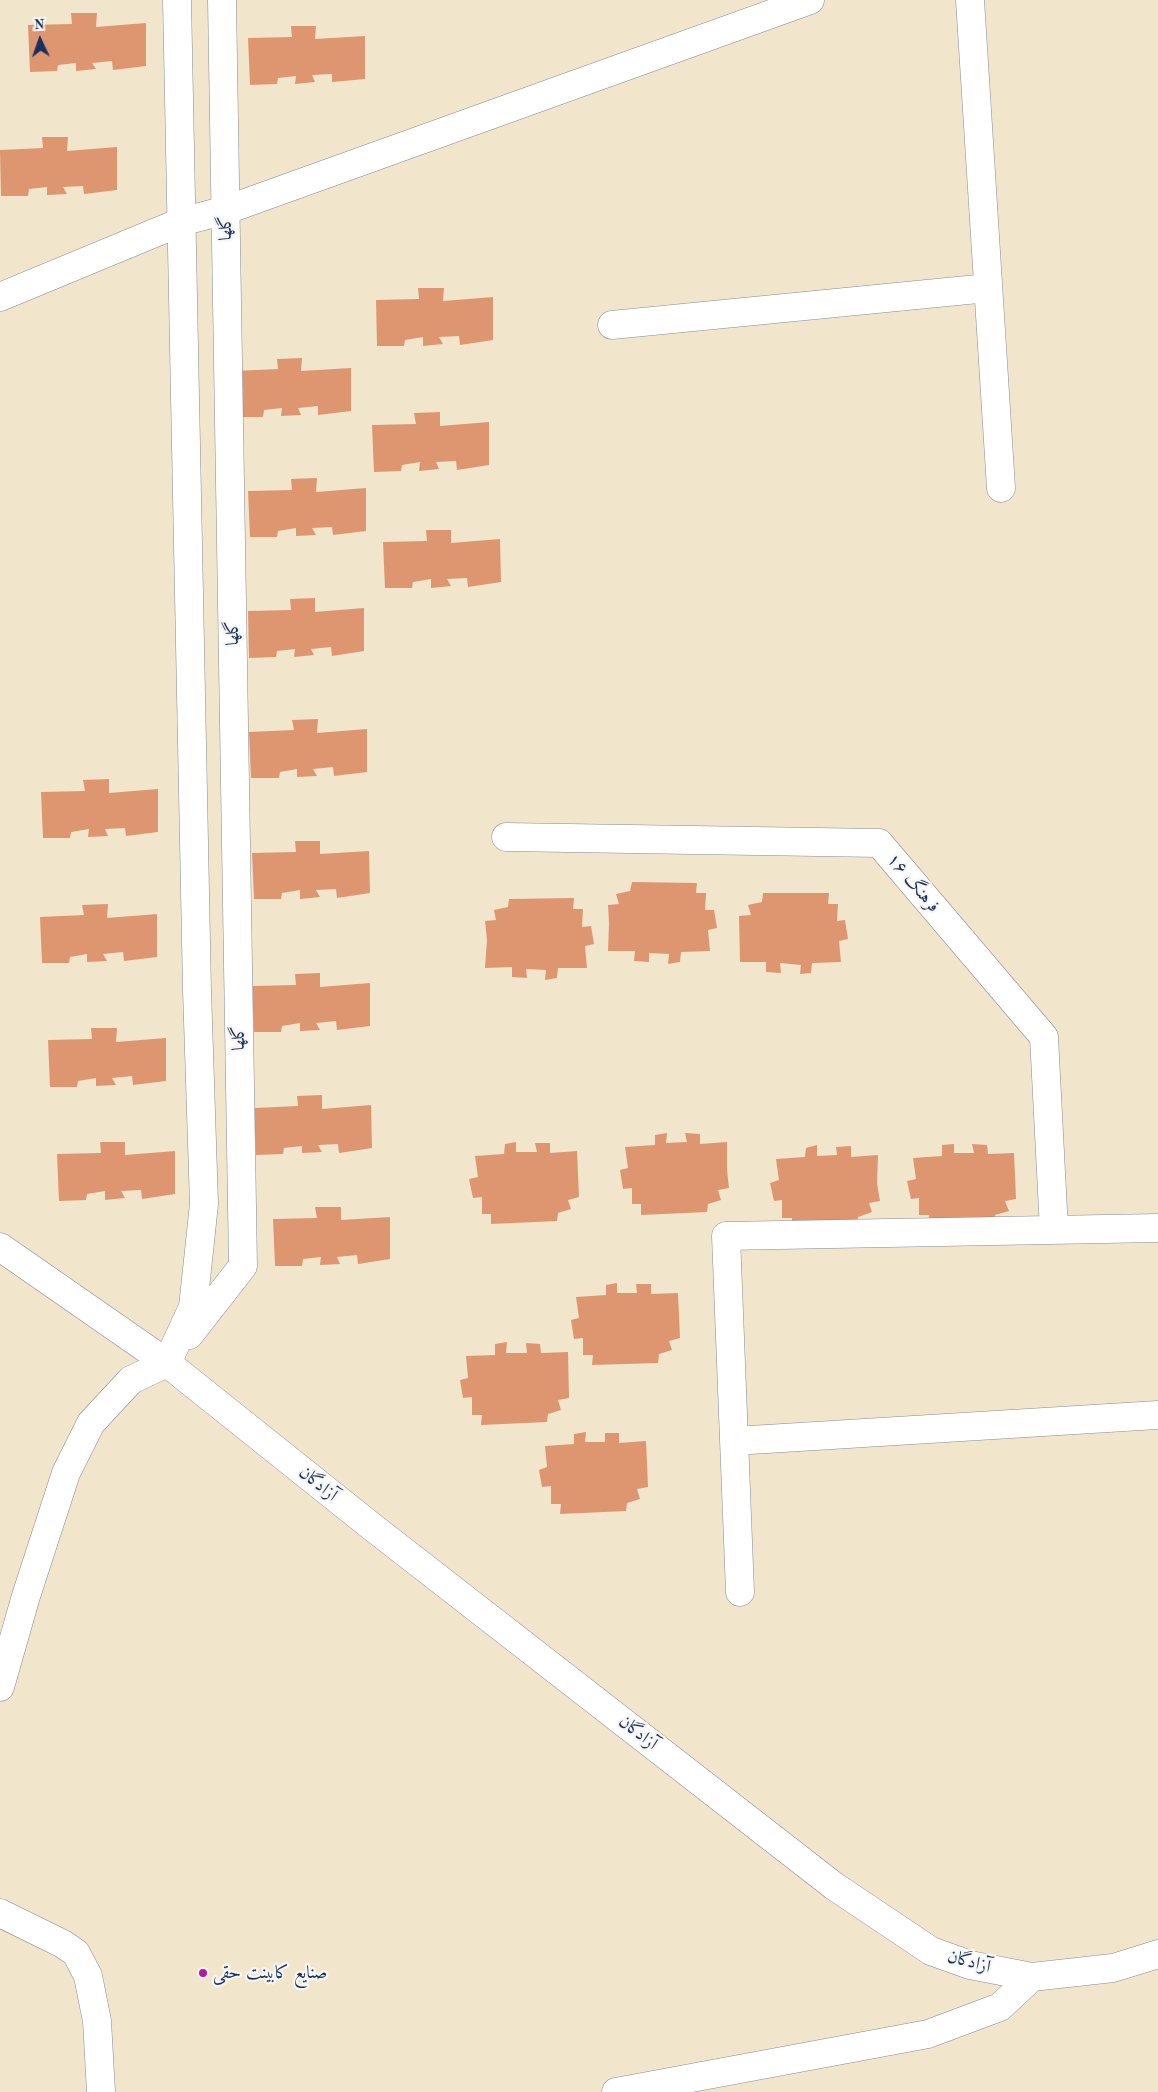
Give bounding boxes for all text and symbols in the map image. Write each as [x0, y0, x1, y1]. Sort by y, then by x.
north arrow [15, 15, 65, 65]
text: N [33, 18, 45, 32]
street label: گلها [215, 215, 237, 241]
street label: گلها [222, 620, 244, 646]
street label: فرهنگ ۱۶ [882, 849, 944, 917]
street label: گلها [228, 1025, 250, 1051]
street label: آزادگان [294, 1462, 342, 1506]
street label: آزادگان [614, 1711, 662, 1755]
street label: آزادگان [945, 1946, 993, 1978]
place label: صنایع کابینت حقی [213, 1962, 327, 1984]
marker: صنایع کابینت حقی [197, 1967, 209, 1979]

